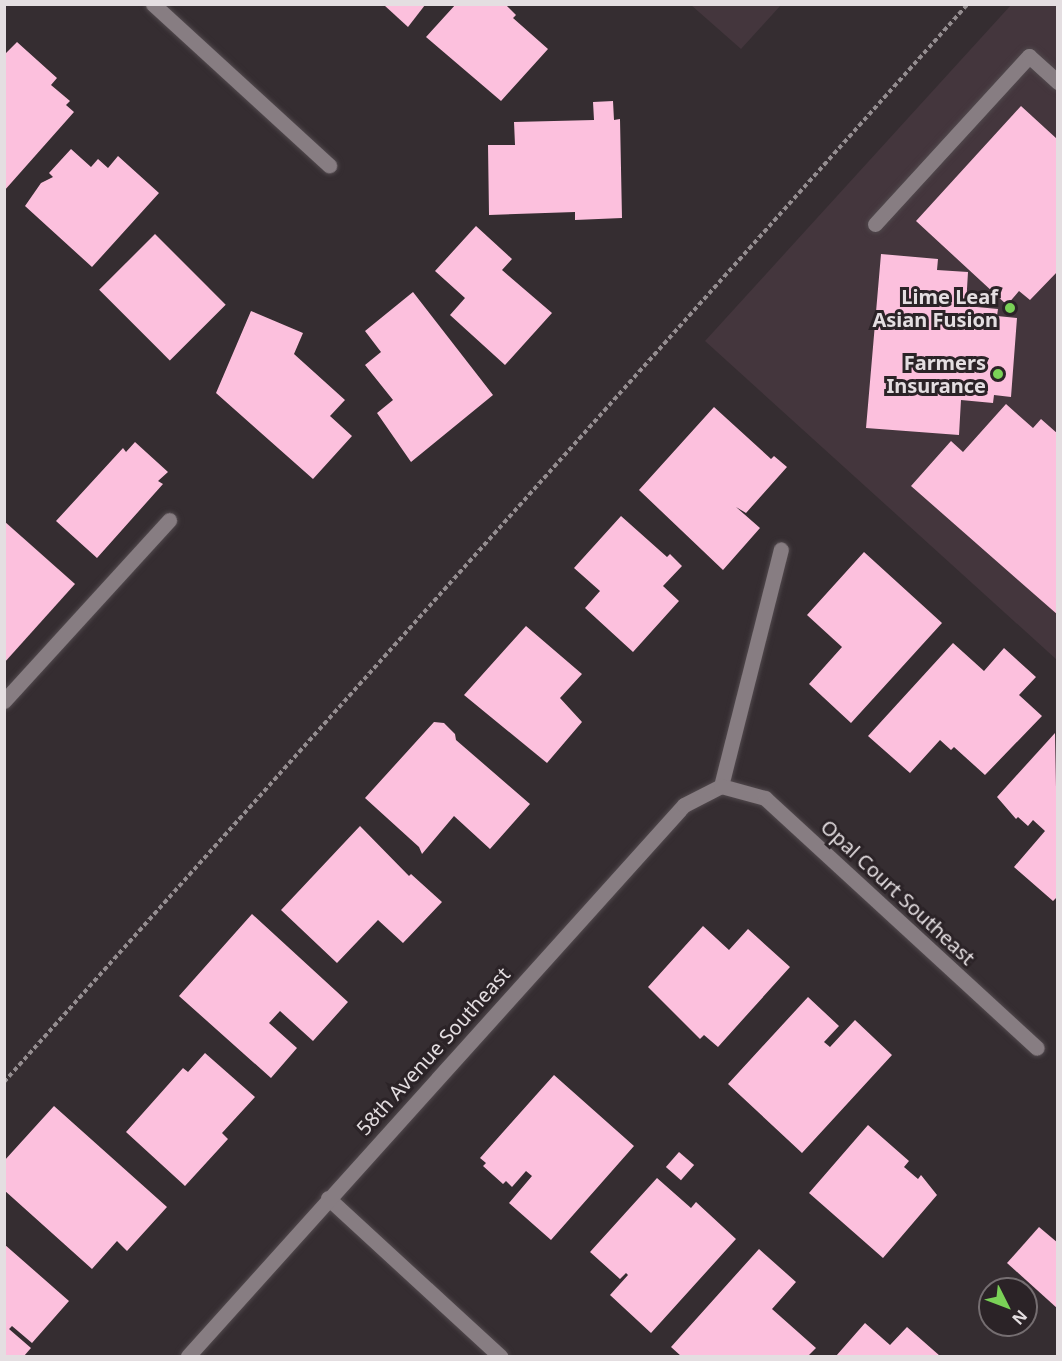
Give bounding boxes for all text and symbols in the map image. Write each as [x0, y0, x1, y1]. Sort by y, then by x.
place label: Lime Leaf Asian Fusion [872, 284, 998, 331]
marker: Lime Leaf Asian Fusion [1003, 301, 1017, 315]
place label: Farmers Insurance [886, 350, 986, 397]
marker: Farmers Insurance [991, 367, 1005, 381]
street label: Opal Court Southeast [816, 814, 980, 970]
street label: 58th Avenue Southeast [351, 962, 515, 1140]
north arrow [978, 1277, 1038, 1337]
text: N [1007, 1306, 1032, 1330]

